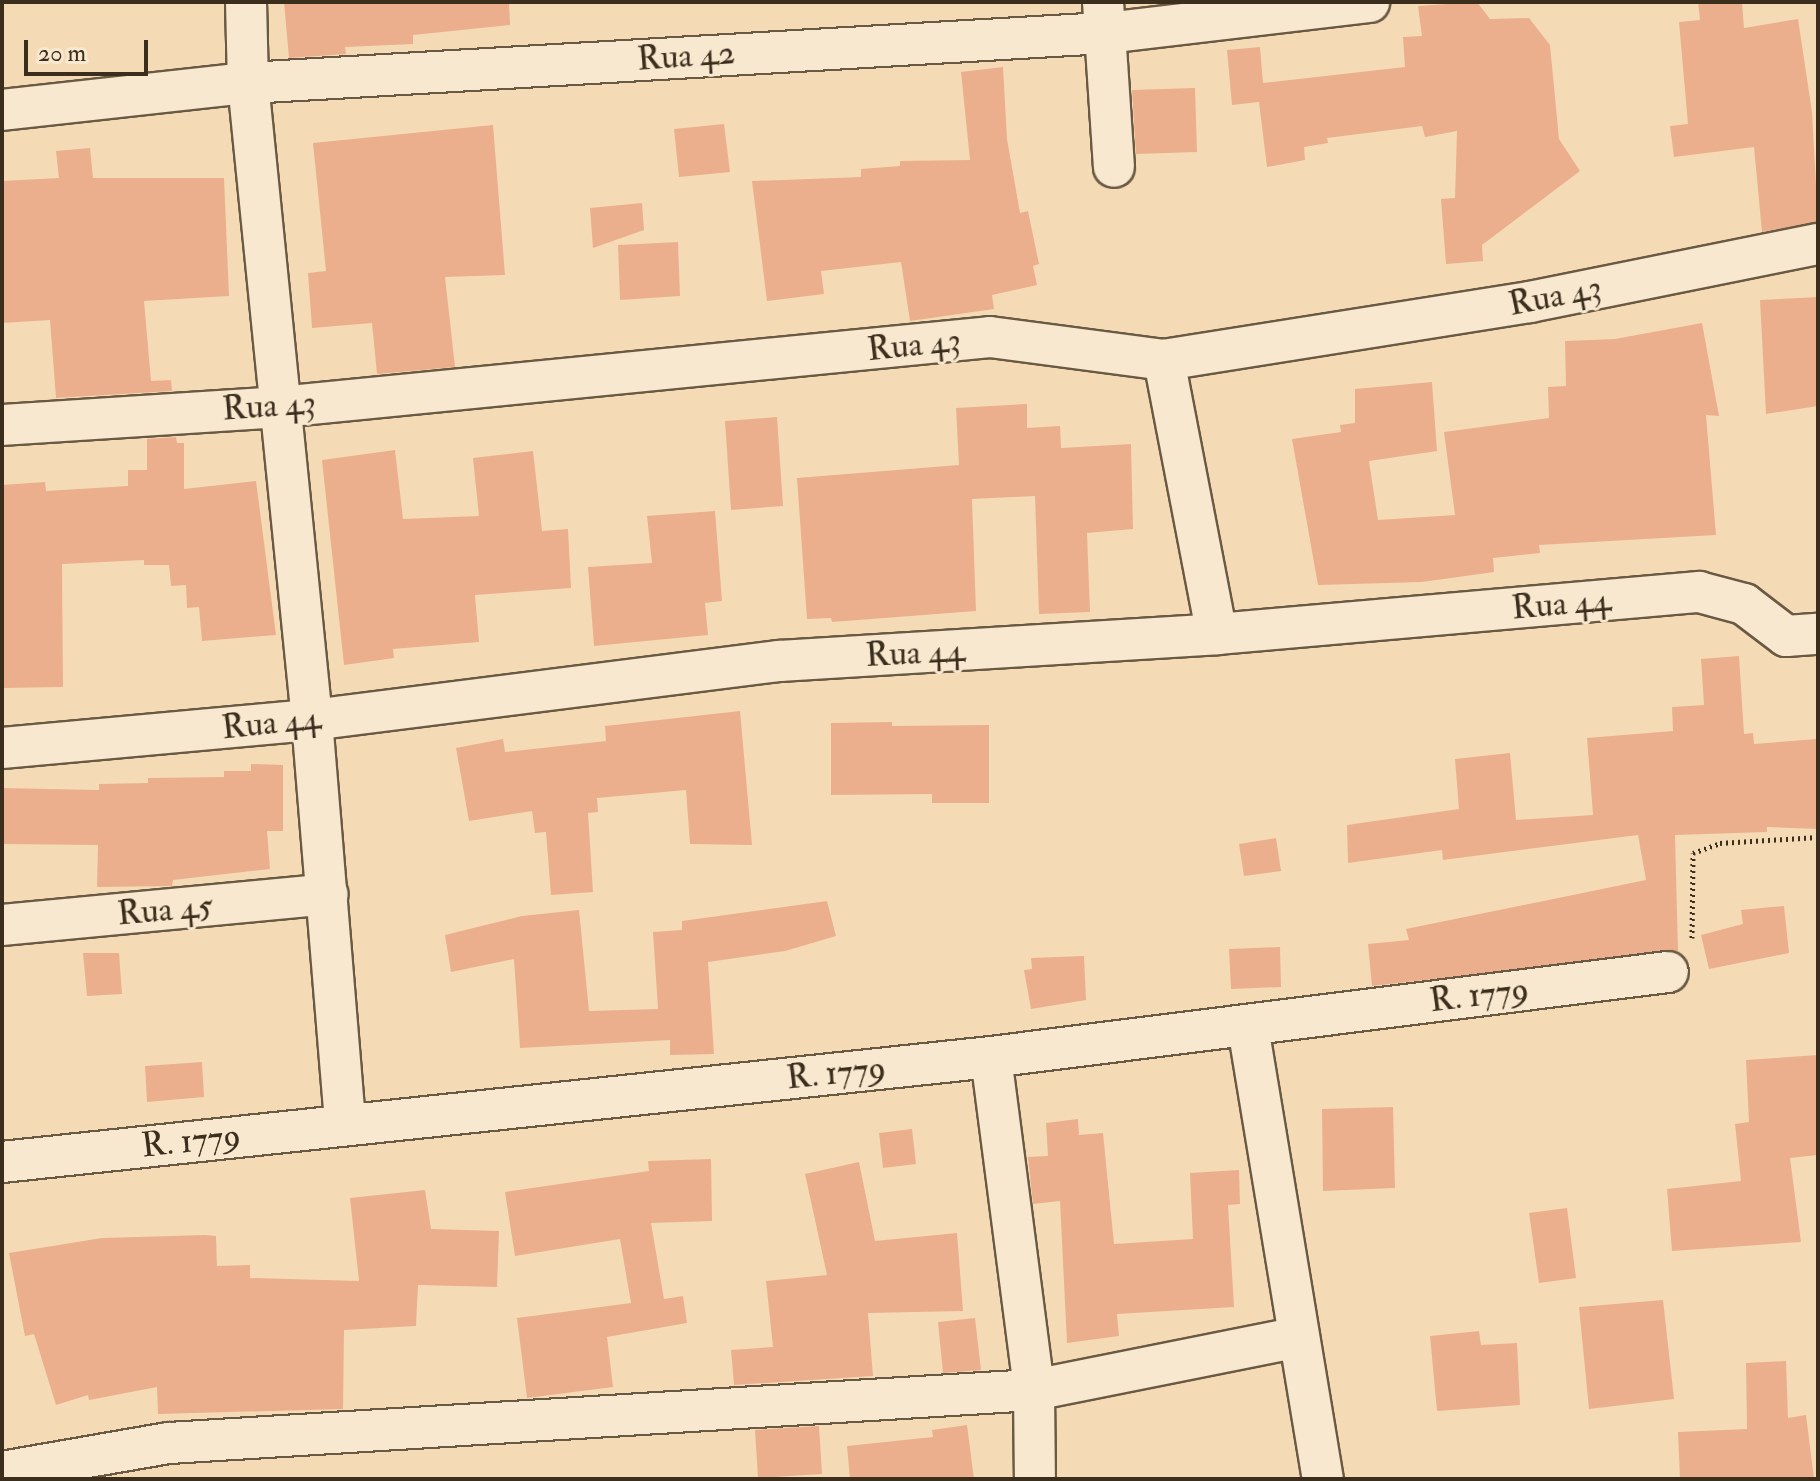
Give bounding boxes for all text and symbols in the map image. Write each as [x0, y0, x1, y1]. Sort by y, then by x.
scale bar [28, 24, 152, 74]
street label: Rua 42 [636, 32, 736, 80]
text: 20 m [38, 38, 86, 69]
street label: Rua 43 [1505, 267, 1605, 325]
street label: Rua 43 [865, 320, 963, 370]
street label: Rua 43 [221, 382, 317, 430]
street label: Rua 44 [1510, 579, 1612, 629]
street label: Rua 44 [864, 630, 966, 676]
street label: Rua 44 [219, 698, 323, 748]
street label: Rua 45 [115, 885, 215, 935]
street label: R. 1779 [1427, 969, 1531, 1021]
street label: R. 1779 [784, 1048, 888, 1098]
street label: R. 1779 [139, 1116, 243, 1166]

